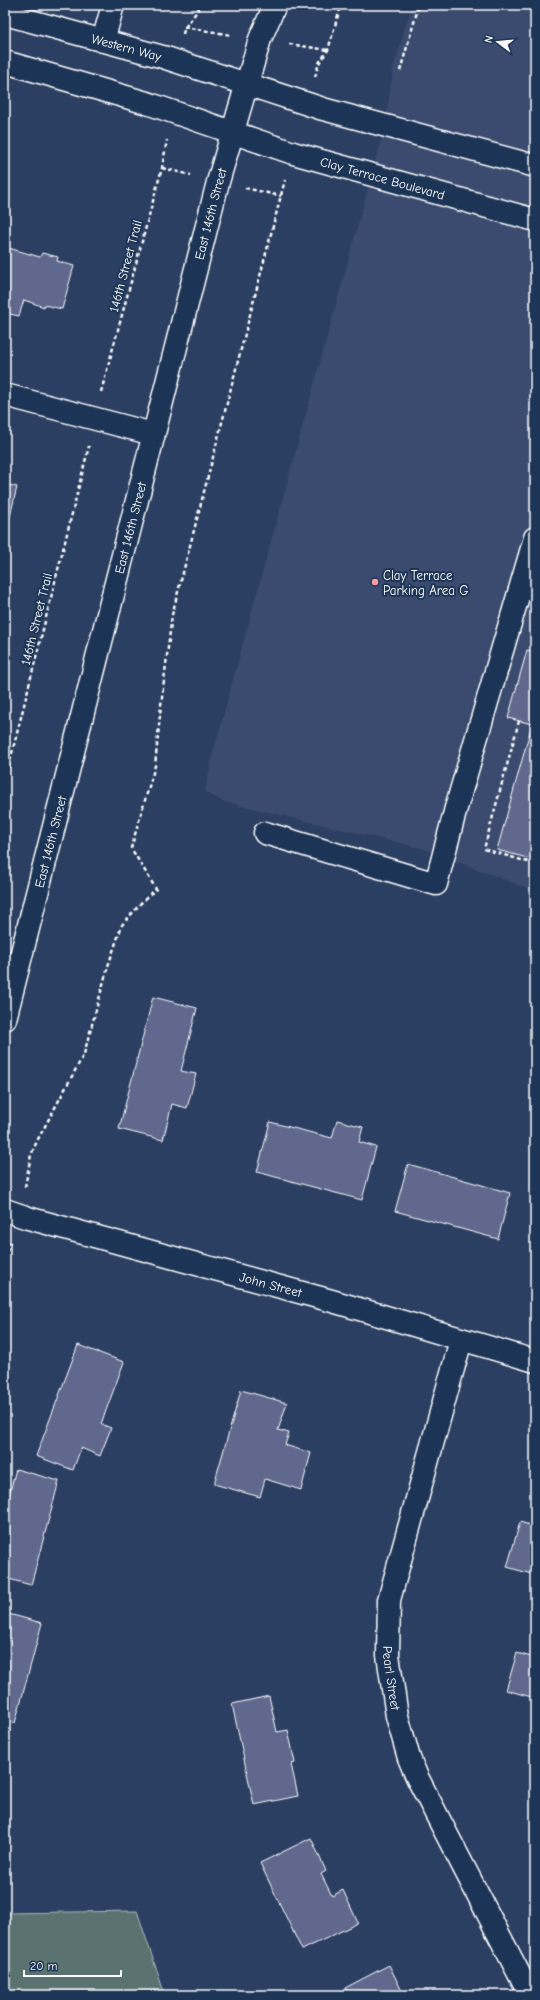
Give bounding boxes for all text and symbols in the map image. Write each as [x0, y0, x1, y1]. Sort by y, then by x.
north arrow [478, 22, 518, 62]
street label: Western Way [90, 31, 163, 64]
text: N [482, 34, 496, 45]
street label: Clay Terrace Boulevard [318, 154, 446, 203]
street label: East 146th Street [192, 165, 230, 261]
street label: 146th Street Trail [106, 219, 145, 314]
street label: East 146th Street [112, 479, 150, 575]
place label: Clay Terrace Parking Area G [383, 568, 469, 598]
street label: 146th Street Trail [18, 571, 55, 667]
marker: Clay Terrace Parking Area G [370, 577, 380, 587]
street label: East 146th Street [32, 793, 70, 889]
street label: John Street [238, 1269, 305, 1301]
street label: Pearl Street [380, 1646, 403, 1713]
scale bar [24, 1952, 121, 1978]
text: 20 m [30, 1959, 58, 1973]

